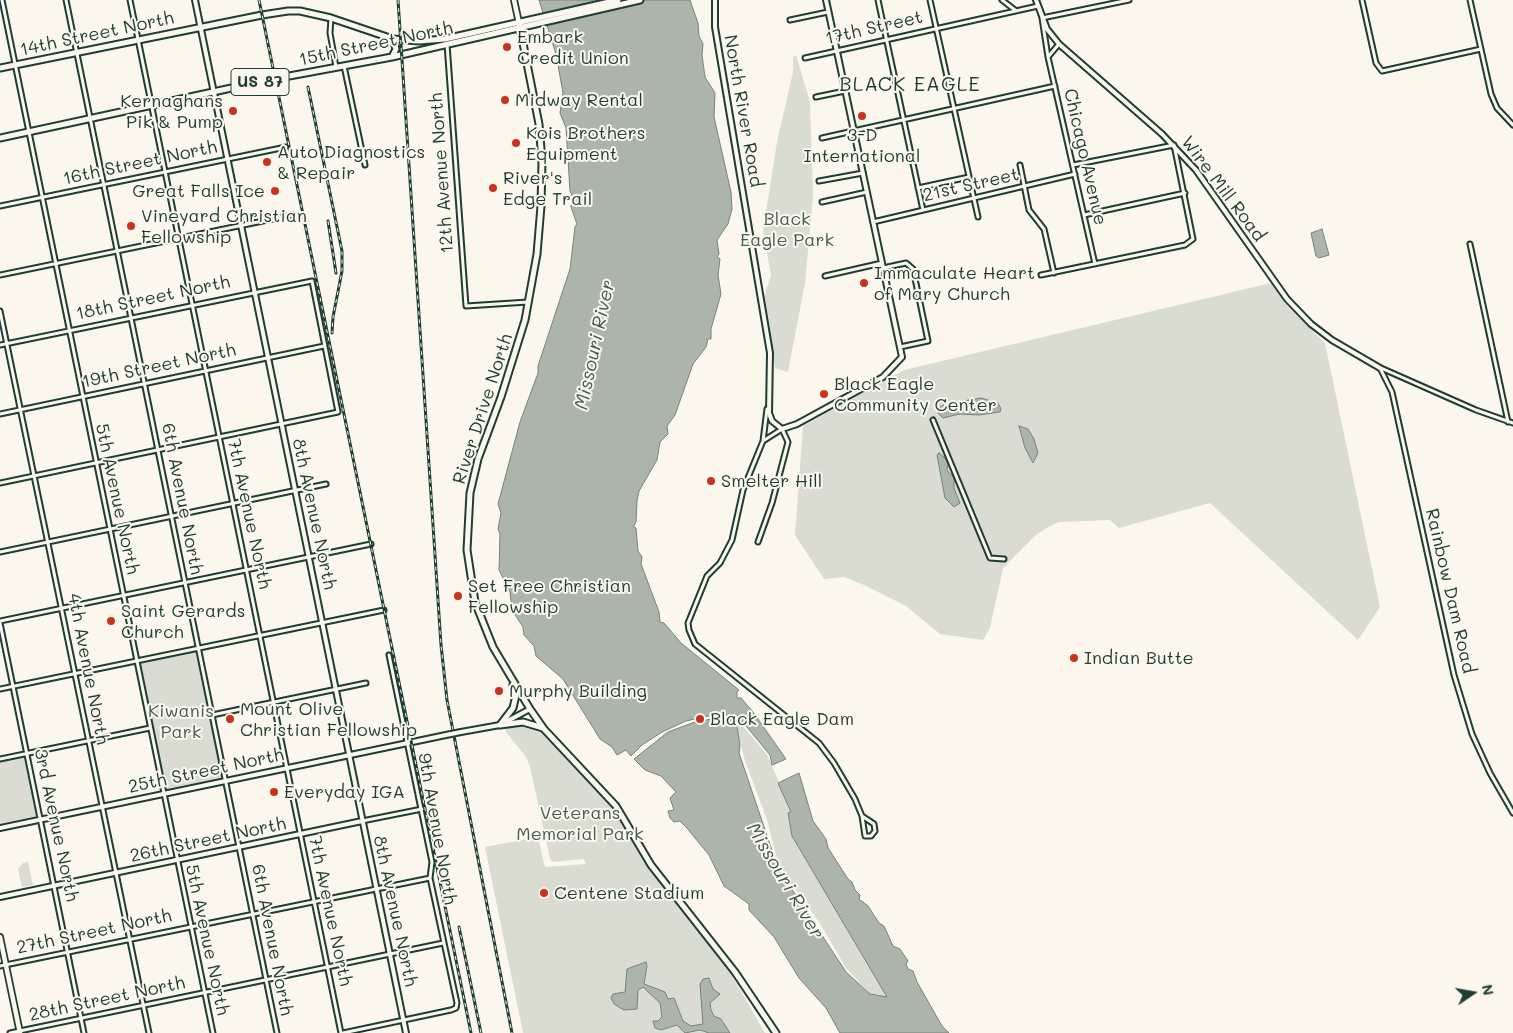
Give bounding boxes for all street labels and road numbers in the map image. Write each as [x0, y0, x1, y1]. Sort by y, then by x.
street label: 17th Street [823, 6, 925, 50]
street label: 14th Street North [18, 7, 176, 61]
street label: 15th Street North [297, 17, 455, 71]
street label: North River Road [719, 33, 767, 189]
road number: US 87 [231, 68, 289, 95]
street label: Chicago Avenue [1059, 87, 1111, 227]
street label: 12th Avenue North [426, 92, 458, 254]
street label: Wire Mill Road [1176, 132, 1270, 246]
street label: 16th Street North [61, 136, 219, 190]
street label: 21st Street [921, 163, 1021, 207]
street label: 18th Street North [74, 271, 232, 325]
street label: River Drive North [448, 331, 518, 487]
street label: 19th Street North [80, 339, 238, 393]
street label: 6th Avenue North [157, 421, 207, 577]
street label: 5th Avenue North [90, 422, 144, 576]
street label: 7th Avenue North [223, 437, 275, 591]
street label: 8th Avenue North [287, 437, 341, 591]
street label: Rainbow Dam Road [1421, 506, 1479, 676]
street label: 4th Avenue North [63, 592, 113, 746]
street label: 25th Street North [126, 744, 286, 798]
street label: 3rd Avenue North [29, 747, 83, 903]
street label: 9th Avenue North [413, 752, 461, 906]
street label: 26th Street North [128, 813, 288, 867]
street label: 7th Avenue North [304, 834, 356, 988]
street label: 8th Avenue North [368, 834, 422, 988]
street label: 6th Avenue North [247, 862, 297, 1018]
street label: 5th Avenue North [180, 863, 234, 1017]
street label: 27th Street North [14, 905, 174, 959]
street label: 28th Street North [27, 972, 187, 1026]

